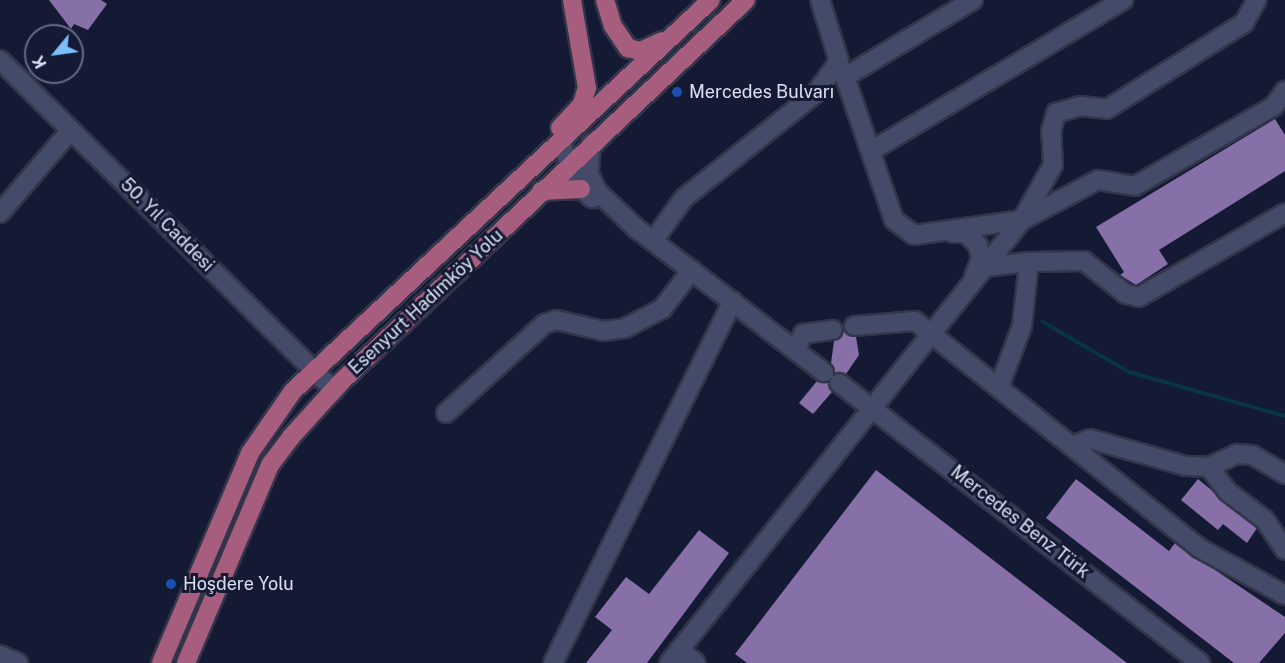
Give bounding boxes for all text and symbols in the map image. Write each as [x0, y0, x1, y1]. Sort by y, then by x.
north arrow [24, 24, 84, 84]
text: K [28, 52, 51, 72]
place label: Mercedes Bulvarı [689, 81, 834, 103]
marker: Mercedes Bulvarı [670, 85, 684, 99]
street label: 50. Yıl Caddesi [116, 174, 218, 276]
street label: Esenyurt Hadımköy Yolu [345, 225, 507, 379]
street label: Mercedes Benz Türk [946, 461, 1094, 583]
place label: Hoşdere Yolu [183, 573, 294, 595]
marker: Hoşdere Yolu [164, 577, 178, 591]

